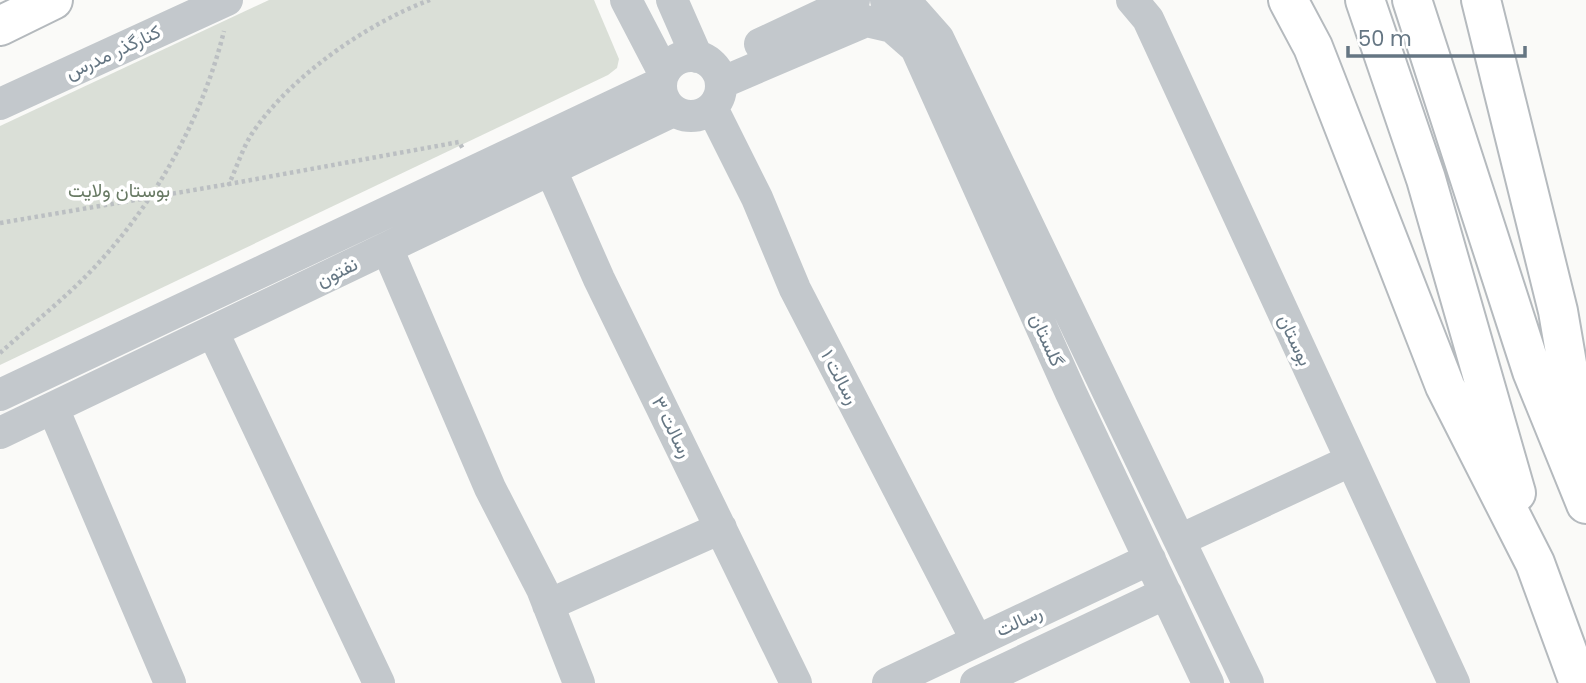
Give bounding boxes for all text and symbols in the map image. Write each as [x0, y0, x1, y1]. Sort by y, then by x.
scale bar [1348, 14, 1525, 58]
street label: کنارگذر مدرس [61, 18, 165, 86]
text: 50 m [1358, 24, 1412, 53]
park label: بوستان ولایت [68, 177, 170, 204]
street label: نفتون [312, 250, 362, 294]
street label: گلستان [1023, 309, 1071, 371]
street label: بوستان [1271, 310, 1319, 370]
street label: رسالت ۱ [814, 345, 866, 409]
street label: رسالت ۳ [645, 392, 699, 462]
street label: رسالت [991, 599, 1047, 643]

